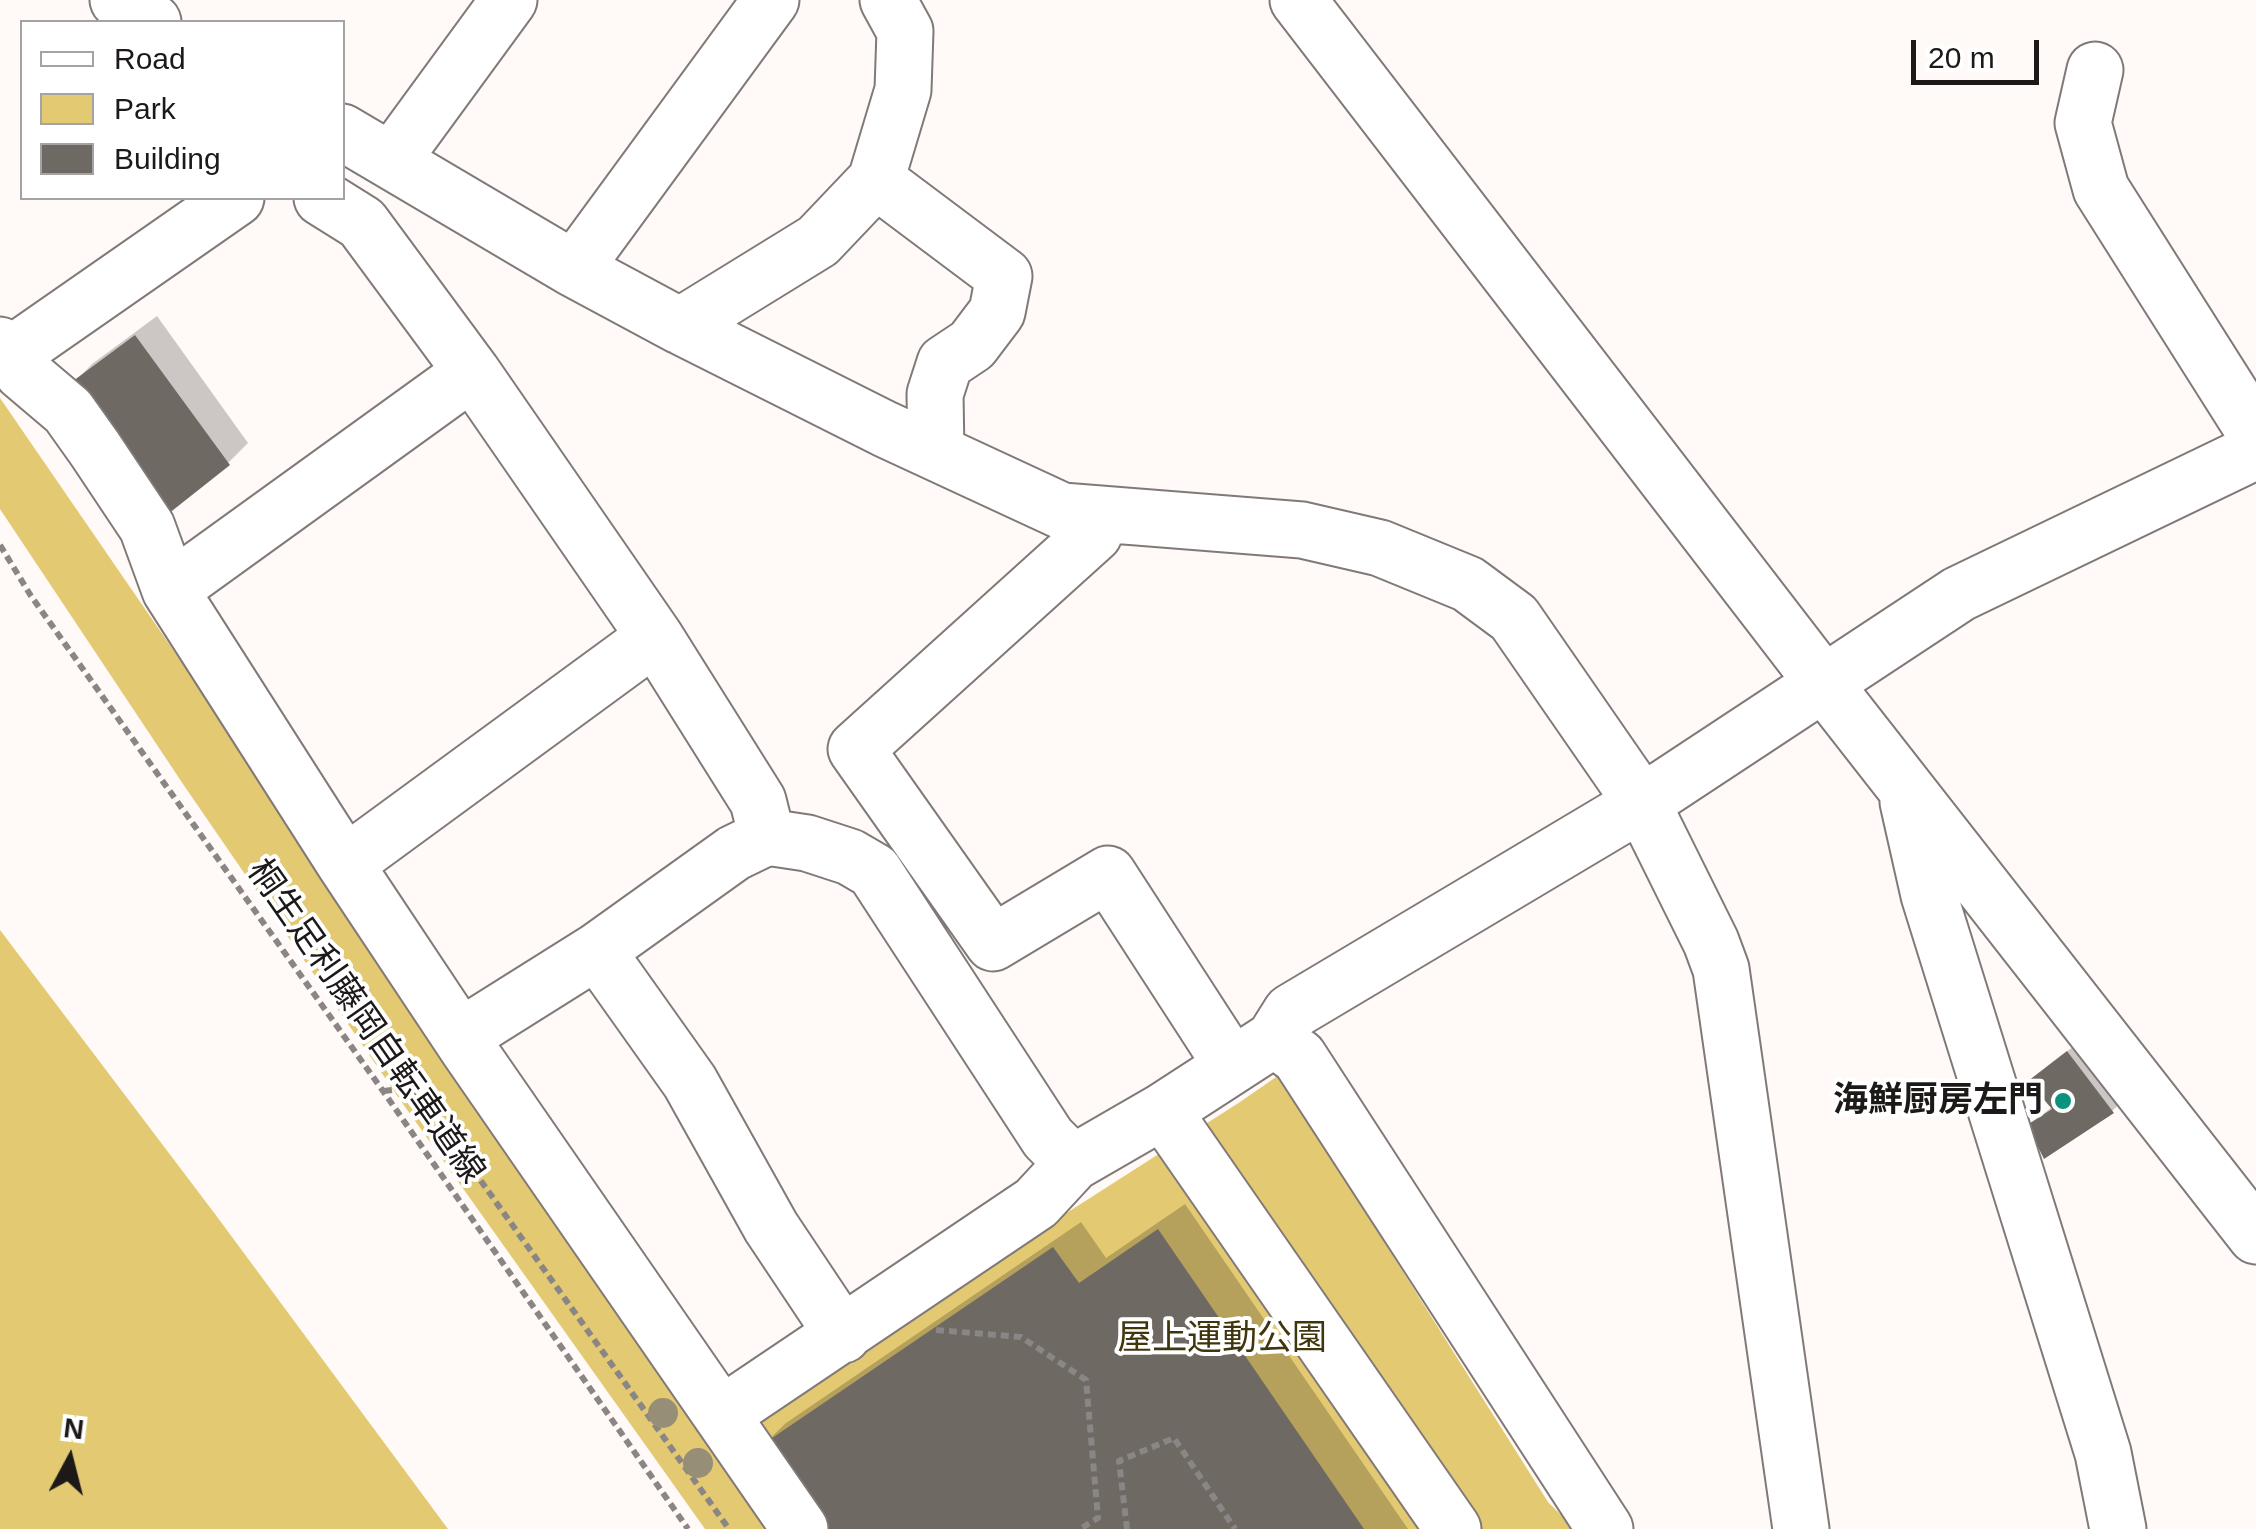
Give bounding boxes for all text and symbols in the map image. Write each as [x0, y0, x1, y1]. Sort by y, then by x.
legend [20, 20, 345, 200]
scale bar [1916, 20, 2044, 82]
text: 20 m [1928, 41, 1995, 74]
text: Road [114, 42, 186, 75]
text: Park [114, 92, 176, 125]
text: Building [114, 142, 221, 175]
street label: 桐生足利藤岡自転車道線 [237, 852, 493, 1192]
place label: 海鮮厨房左門 [1833, 1080, 2043, 1122]
marker: 海鮮厨房左門 [2052, 1090, 2074, 1112]
park label: 屋上運動公園 [1117, 1318, 1327, 1360]
north arrow [20, 1409, 120, 1509]
text: N [62, 1412, 86, 1445]

